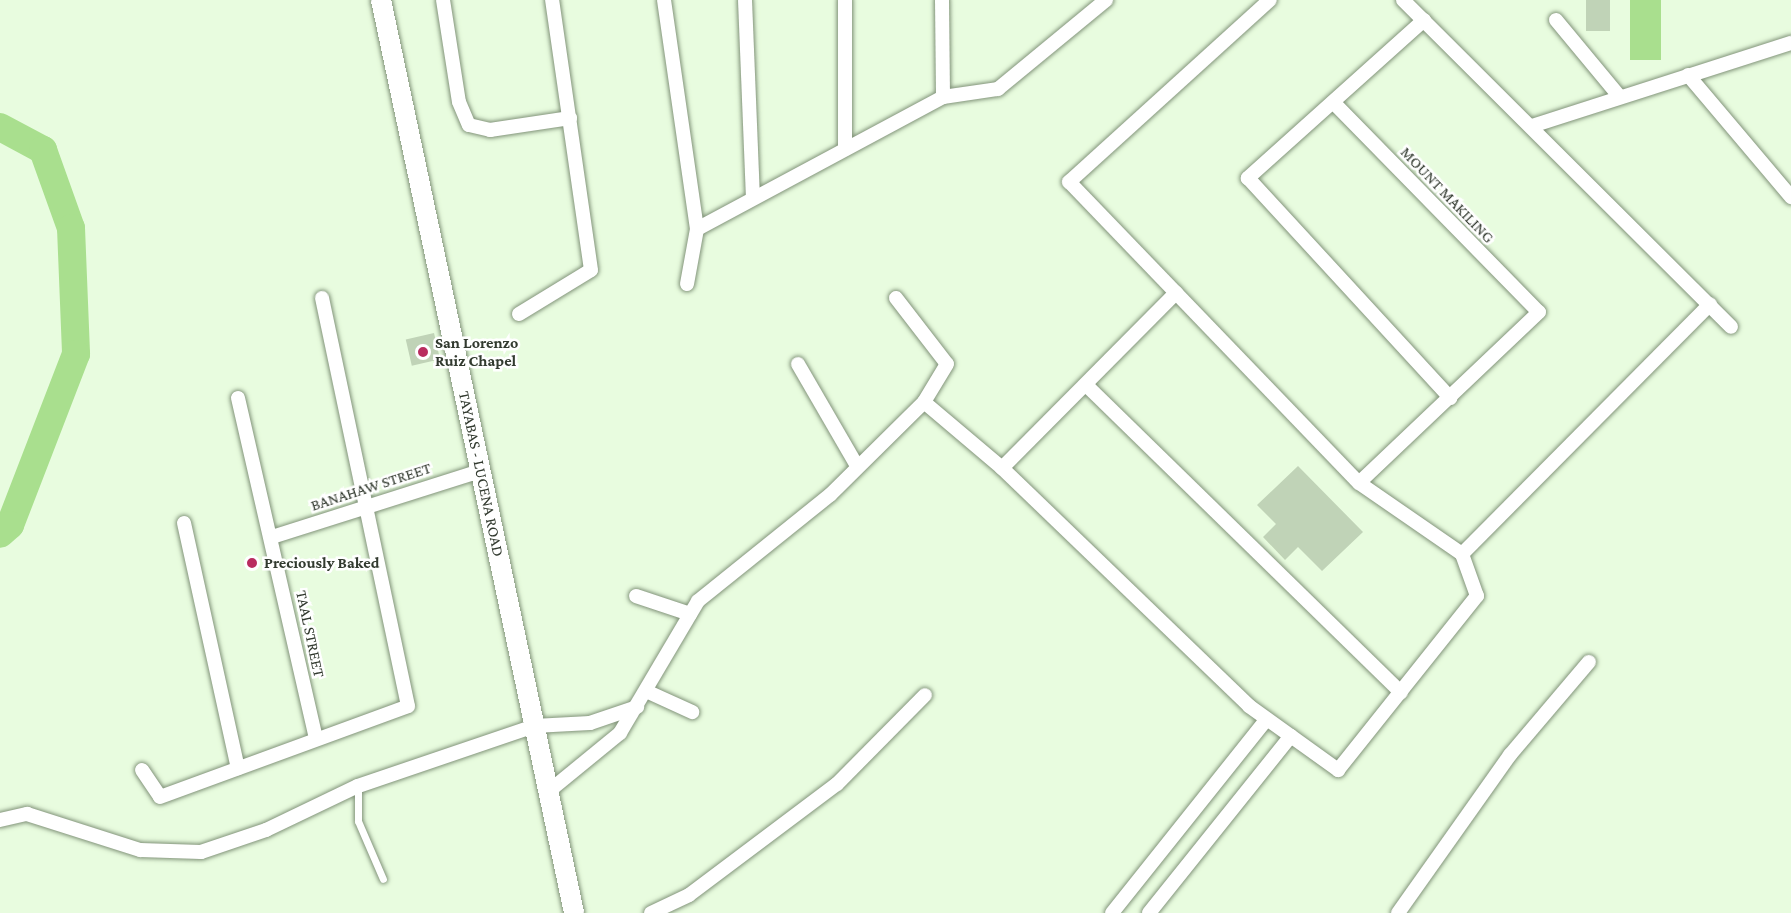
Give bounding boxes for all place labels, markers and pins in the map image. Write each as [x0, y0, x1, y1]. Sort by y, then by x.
place label: San Lorenzo Ruiz Chapel [435, 333, 518, 371]
marker: San Lorenzo Ruiz Chapel [416, 345, 430, 359]
place label: Preciously Baked [264, 553, 379, 573]
marker: Preciously Baked [245, 556, 259, 570]

